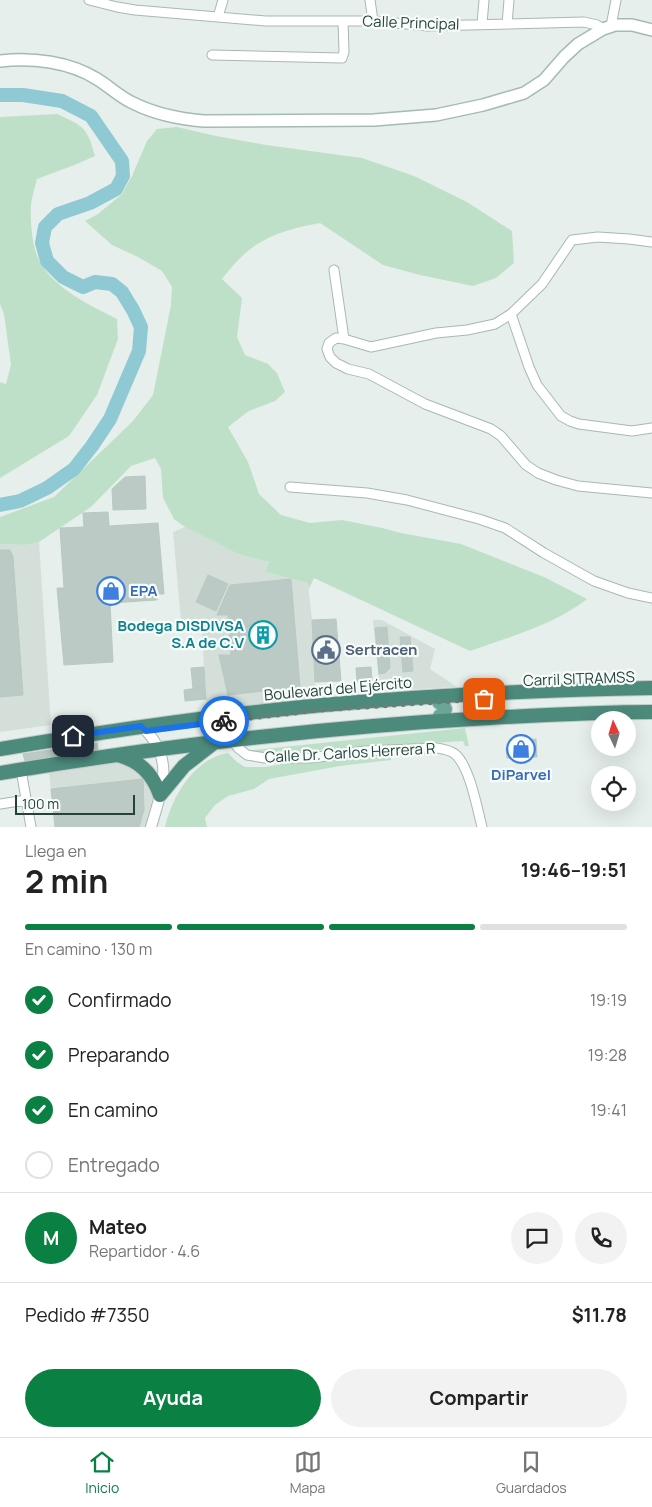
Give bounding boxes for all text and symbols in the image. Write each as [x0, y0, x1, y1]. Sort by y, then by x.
street label: Calle Principal [362, 10, 460, 35]
shop icon: EPA [96, 576, 126, 606]
place label: EPA [130, 580, 158, 601]
place label: Bodega DISDIVSA S.A de C.V [118, 615, 244, 653]
building icon: Bodega DISDIVSA S.A de C.V [248, 620, 278, 650]
public building icon: Sertracen [311, 635, 341, 665]
place label: Sertracen [345, 639, 417, 660]
street label: Carril SITRAMSS [523, 666, 635, 691]
street label: Boulevard del Ejército [263, 672, 413, 705]
pin [463, 678, 505, 720]
icon: bag [470, 685, 498, 713]
courier [199, 696, 249, 746]
icon: bike [210, 707, 238, 735]
north arrow [591, 711, 636, 756]
map controls [591, 711, 636, 811]
pin [52, 715, 94, 757]
icon: home [59, 722, 87, 750]
shop icon: DiParvel [506, 734, 536, 764]
street label: Calle Dr. Carlos Herrera R [264, 738, 436, 767]
place label: DiParvel [491, 764, 551, 785]
button: locate [591, 766, 636, 811]
scale bar [15, 792, 135, 815]
text: 100 m [22, 794, 59, 813]
text: Llega en [25, 840, 86, 862]
text: 19:46–19:51 [521, 857, 627, 883]
text: 2 min [25, 859, 108, 903]
text: En camino · 130 m [25, 938, 152, 960]
icon: check [25, 986, 53, 1014]
text: Confirmado [68, 987, 172, 1013]
text: 19:19 [590, 989, 627, 1011]
icon: check [25, 1041, 53, 1069]
text: Preparando [68, 1042, 170, 1068]
text: 19:28 [588, 1044, 627, 1066]
icon: check [25, 1096, 53, 1124]
text: En camino [68, 1097, 158, 1123]
text: 19:41 [590, 1099, 627, 1121]
text: Entregado [68, 1152, 160, 1178]
button: chat [511, 1212, 563, 1264]
button: phone [575, 1212, 627, 1264]
text: Mateo [89, 1214, 147, 1240]
text: M [43, 1225, 59, 1251]
text: Repartidor · 4.6 [89, 1240, 200, 1262]
text: Pedido #7350 [25, 1302, 150, 1328]
text: $11.78 [572, 1302, 627, 1328]
button: Ayuda [25, 1369, 321, 1427]
button: Compartir [331, 1369, 627, 1427]
tab: Inicio [85, 1448, 119, 1497]
tab: Mapa [290, 1448, 325, 1497]
tab: Guardados [496, 1448, 567, 1497]

